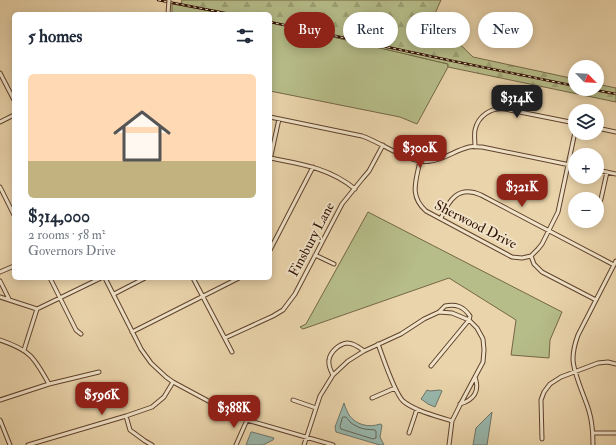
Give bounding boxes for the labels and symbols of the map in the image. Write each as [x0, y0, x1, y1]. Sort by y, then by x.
north arrow [568, 60, 604, 96]
pin: $314K [489, 85, 545, 119]
pin: $300K [392, 135, 448, 169]
pin: $321K [494, 174, 550, 208]
street label: Sherwood Drive [432, 196, 520, 253]
street label: Finsbury Lane [285, 199, 339, 280]
pin: $596K [74, 382, 130, 416]
pin: $388K [206, 395, 262, 429]

